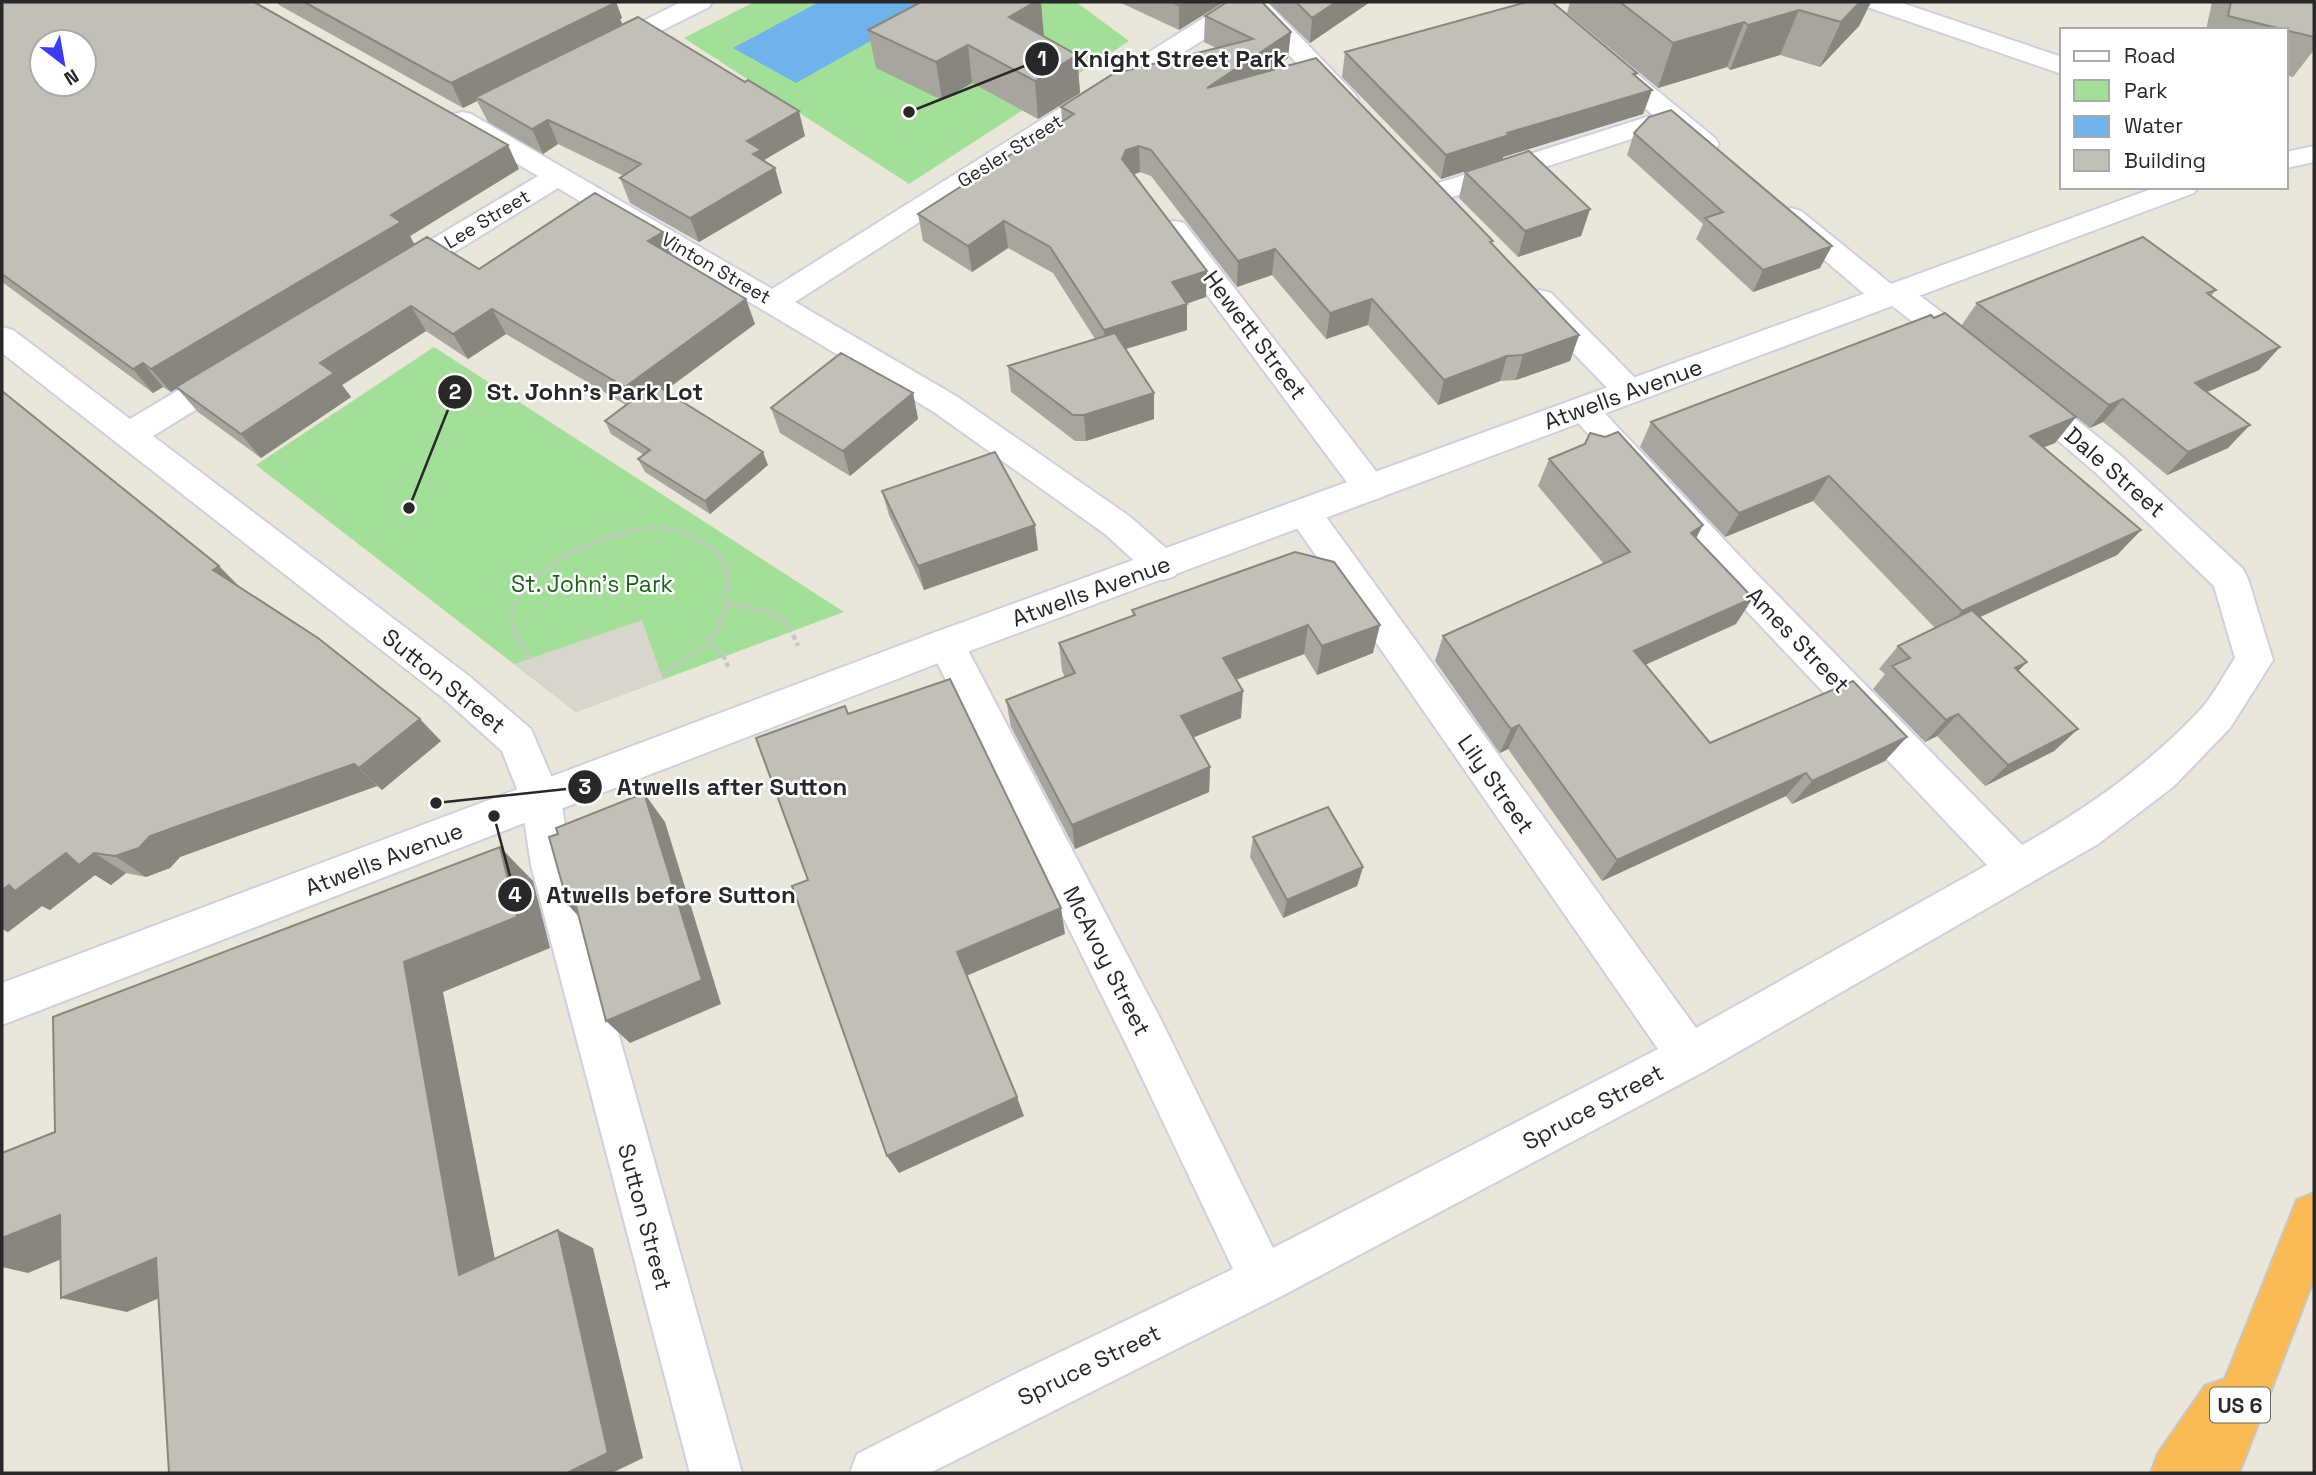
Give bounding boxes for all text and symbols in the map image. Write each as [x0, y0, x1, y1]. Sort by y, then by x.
north arrow [28, 28, 98, 98]
legend [2060, 28, 2288, 189]
callout: Knight Street Park [1024, 36, 1301, 81]
text: Road [2124, 42, 2176, 69]
text: Knight Street Park [1073, 43, 1287, 74]
text: 1 [1037, 45, 1047, 72]
text: N [60, 63, 83, 91]
text: Park [2124, 77, 2168, 104]
street label: Gesler Street [953, 109, 1067, 193]
text: Water [2124, 112, 2183, 139]
text: Building [2124, 147, 2206, 174]
street label: Lee Street [440, 184, 534, 254]
street label: Vinton Street [657, 227, 775, 309]
street label: Hewett Street [1197, 264, 1313, 406]
street label: Atwells Avenue [1540, 351, 1706, 437]
callout: St. John's Park Lot [437, 369, 718, 414]
text: St. John's Park Lot [487, 376, 703, 407]
text: 2 [449, 378, 461, 405]
street label: Dale Street [2058, 420, 2172, 524]
street label: Atwells Avenue [1008, 548, 1174, 634]
park label: St. John's Park [511, 569, 673, 599]
street label: Ames Street [1740, 581, 1856, 699]
street label: Sutton Street [376, 622, 512, 740]
street label: Lily Street [1451, 729, 1541, 839]
callout: Atwells after Sutton [568, 764, 861, 809]
text: Atwells after Sutton [617, 771, 847, 802]
text: 3 [579, 773, 591, 800]
street label: Atwells Avenue [301, 815, 467, 903]
callout: Atwells before Sutton [497, 872, 810, 917]
text: Atwells before Sutton [546, 879, 796, 910]
text: 4 [508, 881, 522, 908]
street label: McAvoy Street [1056, 881, 1158, 1041]
street label: Spruce Street [1517, 1057, 1669, 1157]
street label: Sutton Street [611, 1140, 679, 1294]
street label: Spruce Street [1013, 1317, 1165, 1413]
road number: US 6 [2210, 1388, 2270, 1422]

